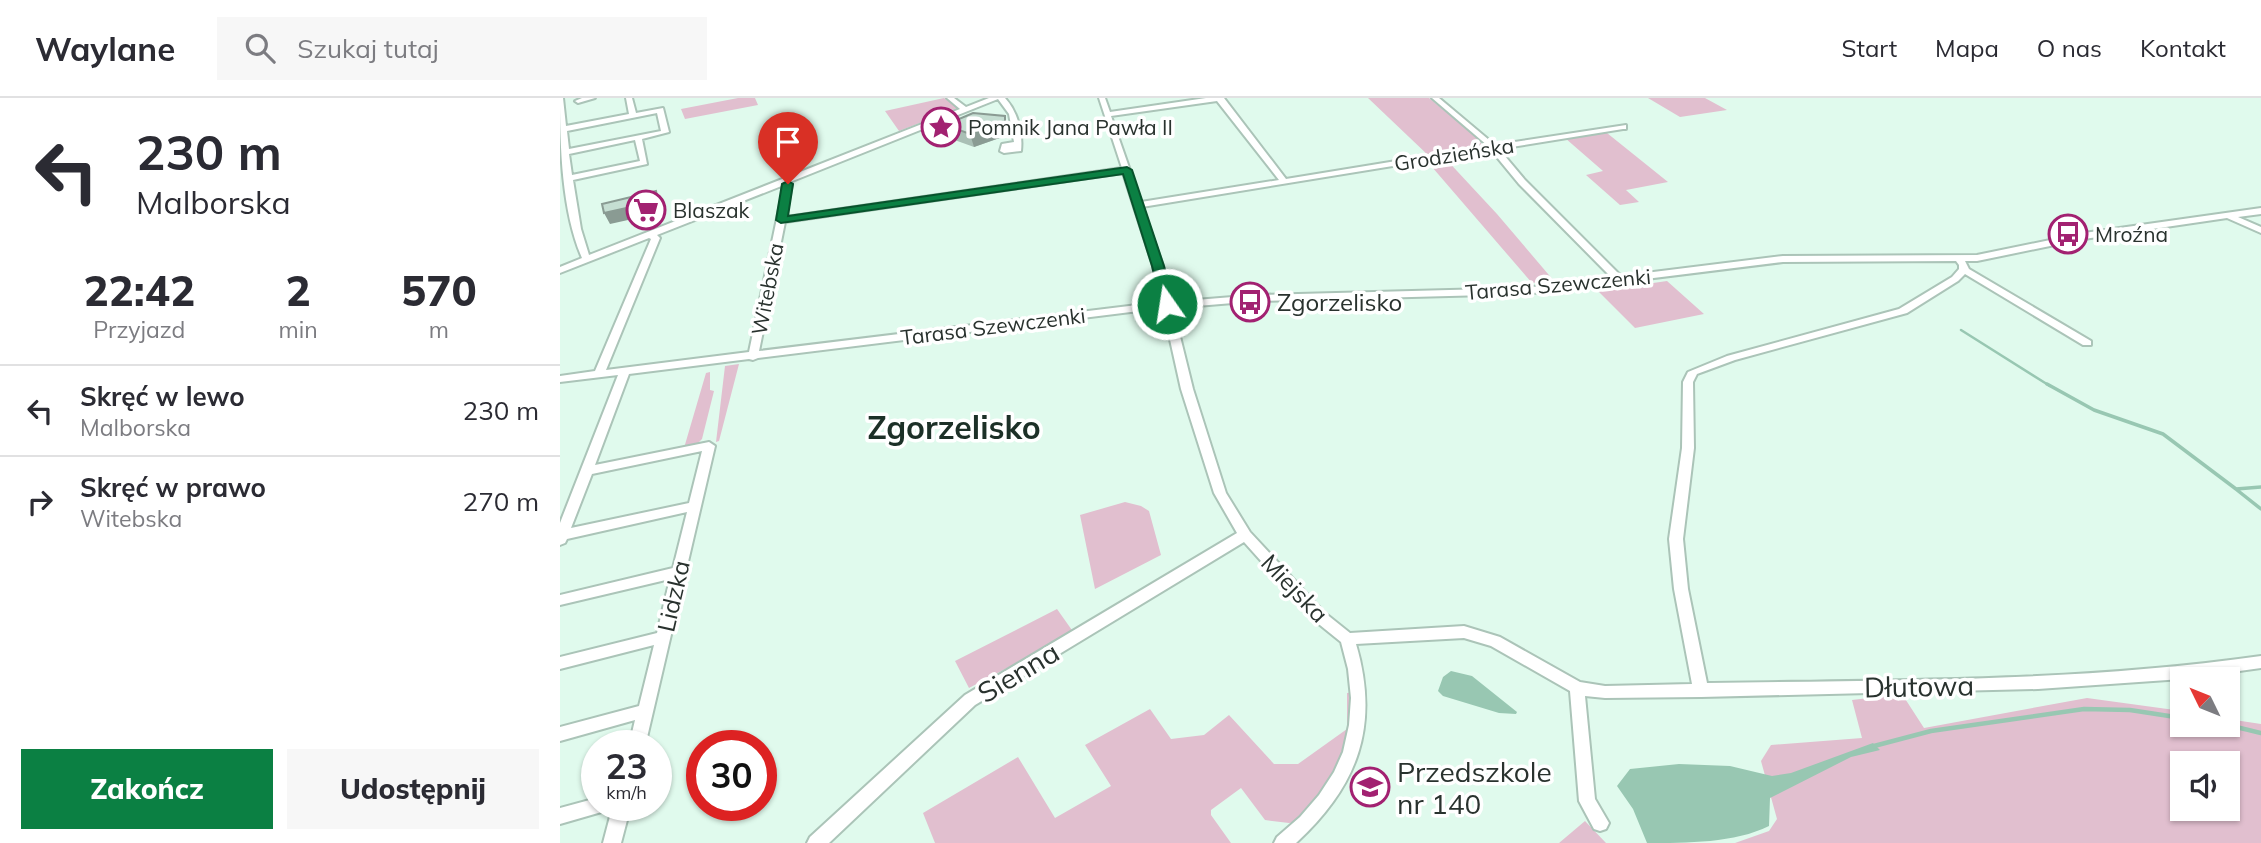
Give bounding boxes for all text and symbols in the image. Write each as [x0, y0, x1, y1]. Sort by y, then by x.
search box [217, 17, 707, 80]
text: Waylane [35, 28, 175, 69]
icon: search [241, 29, 279, 67]
text: Szukaj tutaj [297, 32, 439, 65]
text: Start [1842, 33, 1897, 63]
text: Mapa [1935, 33, 1999, 63]
text: O nas [2037, 33, 2102, 63]
text: Kontakt [2140, 33, 2226, 63]
place icon: Pomnik Jana Pawła II [920, 106, 962, 148]
pin [758, 112, 818, 184]
place label: Pomnik Jana Pawła II [968, 114, 1173, 140]
text: 230 m [136, 121, 282, 182]
icon: arrive [769, 123, 807, 161]
icon: left [21, 126, 112, 217]
street label: Grodzieńska [1392, 132, 1516, 176]
text: Malborska [136, 182, 291, 222]
supermarket icon: Blaszak [625, 189, 667, 231]
place label: Blaszak [673, 197, 750, 223]
bus stop icon: Mroźna [2047, 213, 2089, 255]
place label: Mroźna [2095, 221, 2168, 247]
street label: Witebska [745, 241, 789, 337]
street label: Tarasa Szewczenki [1464, 263, 1652, 305]
text: 22:42 [83, 264, 195, 317]
text: 2 [285, 264, 311, 317]
text: 570 [401, 264, 477, 317]
position arrow [1130, 267, 1204, 341]
bus stop icon: Zgorzelisko [1229, 281, 1271, 323]
place label: Zgorzelisko [1277, 287, 1402, 317]
street label: Tarasa Szewczenki [899, 302, 1087, 350]
text: Przyjazd [93, 315, 185, 344]
text: min [278, 315, 318, 344]
text: m [429, 315, 449, 344]
text: Skręć w lewo [80, 380, 245, 413]
icon: left [21, 392, 59, 430]
text: 230 m [463, 394, 539, 427]
district label: Zgorzelisko [867, 407, 1041, 447]
text: Malborska [80, 413, 191, 442]
text: Skręć w prawo [80, 471, 266, 504]
icon: right [21, 483, 59, 521]
text: 270 m [463, 485, 539, 518]
text: Witebska [80, 504, 182, 533]
street label: Miejska [1255, 548, 1335, 628]
street label: Lidzka [650, 557, 696, 635]
street label: Sienna [971, 634, 1065, 710]
north arrow [2170, 667, 2240, 737]
map controls [2170, 667, 2240, 821]
street label: Dłutowa [1864, 668, 1974, 704]
speed limit sign: 30 [686, 730, 777, 821]
text: 23 [605, 744, 648, 788]
button: Zakończ [21, 749, 273, 829]
button: Udostępnij [287, 749, 539, 829]
button: sound [2170, 751, 2240, 821]
place label: Przedszkole nr 140 [1397, 754, 1552, 821]
school or university icon: Przedszkole nr 140 [1349, 766, 1391, 808]
text: km/h [606, 781, 647, 804]

